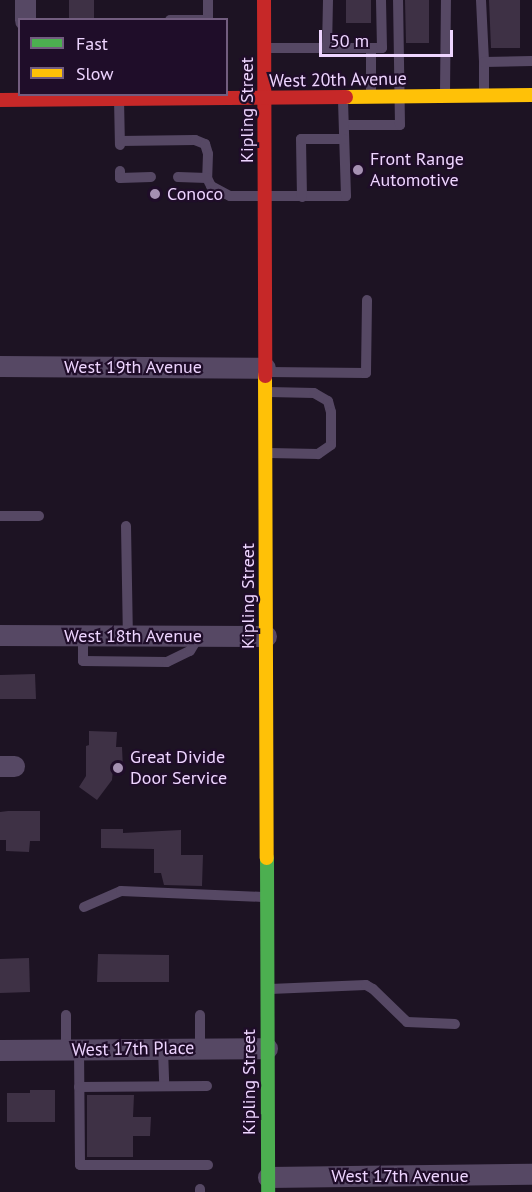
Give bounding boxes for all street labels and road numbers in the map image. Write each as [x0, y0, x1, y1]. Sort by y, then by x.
street label: Kipling Street [236, 57, 258, 163]
street label: West 20th Avenue [269, 68, 407, 92]
street label: West 19th Avenue [64, 356, 202, 378]
street label: Kipling Street [237, 543, 259, 649]
street label: West 18th Avenue [64, 625, 202, 647]
street label: Kipling Street [238, 1029, 260, 1135]
street label: West 17th Place [71, 1037, 195, 1061]
street label: West 17th Avenue [331, 1165, 469, 1187]

